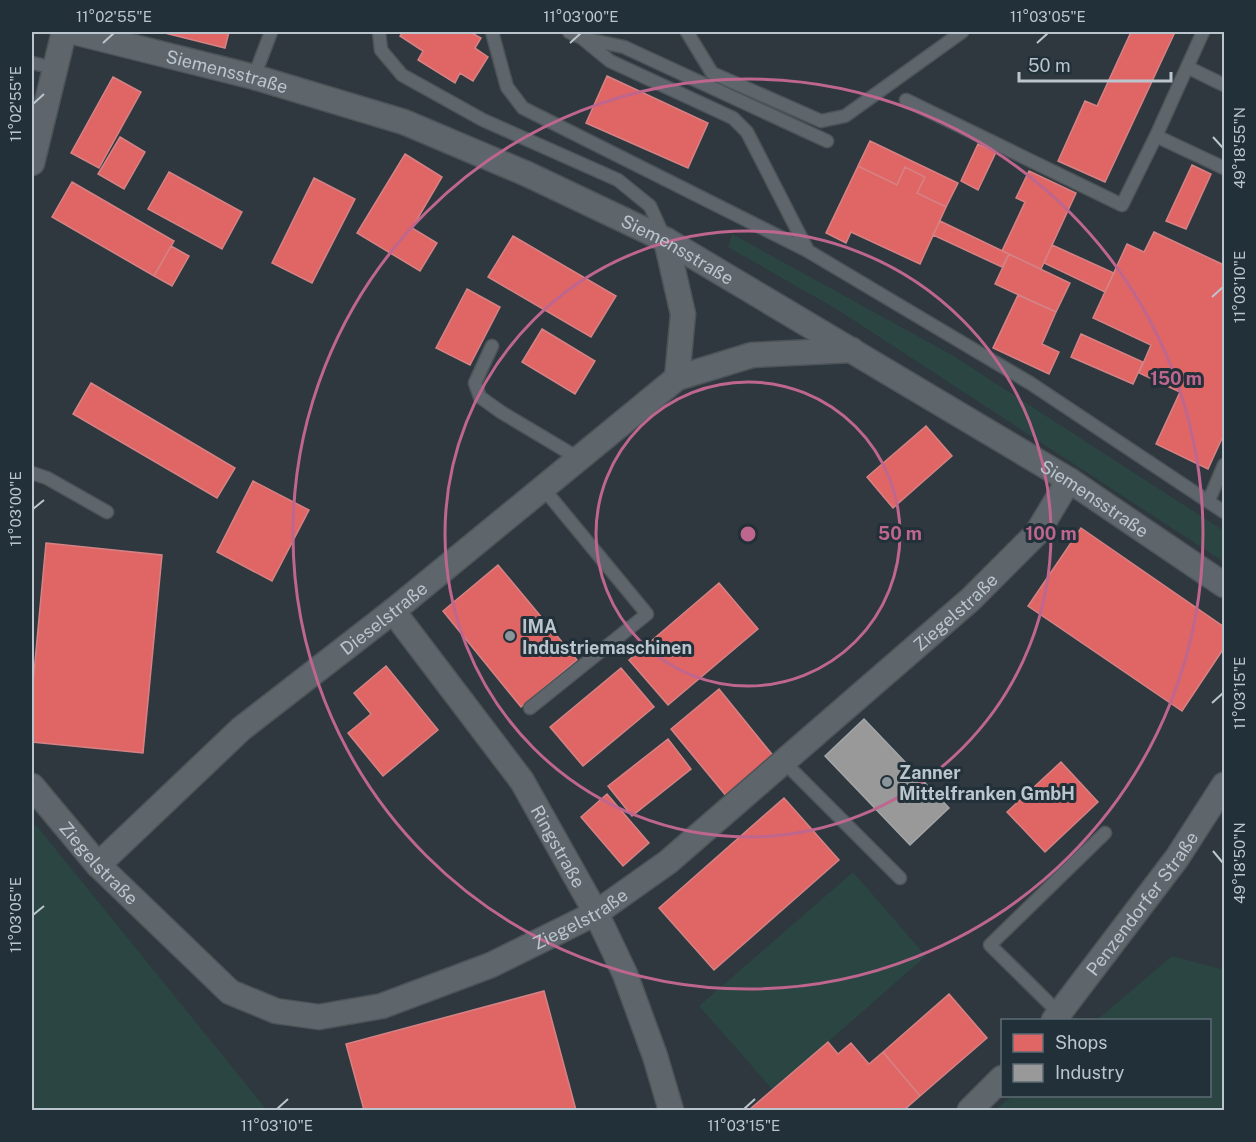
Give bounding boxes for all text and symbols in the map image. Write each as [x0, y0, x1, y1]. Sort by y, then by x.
text: 11°02'55"E [76, 8, 152, 25]
text: 11°03'00"E [543, 8, 619, 25]
text: 11°03'05"E [1010, 8, 1086, 25]
street label: Siemensstraße [164, 45, 291, 97]
scale bar [1019, 45, 1170, 83]
text: 50 m [1028, 55, 1071, 76]
text: 11°02'55"E [7, 66, 24, 142]
text: 49°18'55"N [1231, 107, 1248, 189]
street label: Siemensstraße [618, 210, 738, 288]
text: 11°03'10"E [1231, 251, 1248, 323]
text: 150 m [1150, 368, 1202, 389]
street label: Siemensstraße [1037, 455, 1153, 541]
text: 11°03'00"E [7, 471, 24, 547]
text: 50 m [878, 523, 922, 544]
text: 100 m [1025, 523, 1077, 544]
centre of rings [738, 524, 758, 544]
street label: Ziegelstraße [909, 569, 1001, 655]
street label: Dieselstraße [336, 577, 431, 659]
place label: IMA Industriemaschinen [522, 616, 692, 658]
marker: IMA Industriemaschinen [503, 629, 517, 643]
text: 11°03'15"E [1231, 657, 1248, 729]
place label: Zanner Mittelfranken GmbH [899, 762, 1075, 804]
marker: Zanner Mittelfranken GmbH [880, 775, 894, 789]
street label: Ringstraße [527, 801, 590, 891]
street label: Ziegelstraße [56, 817, 143, 908]
text: 49°18'50"N [1231, 822, 1248, 904]
street label: Penzendorfer Straße [1081, 827, 1202, 979]
text: 11°03'05"E [7, 877, 24, 953]
street label: Ziegelstraße [529, 884, 631, 953]
legend [1001, 1019, 1211, 1097]
text: Shops [1055, 1032, 1107, 1053]
text: Industry [1055, 1062, 1125, 1083]
text: 11°03'10"E [241, 1117, 313, 1134]
text: 11°03'15"E [708, 1117, 780, 1134]

